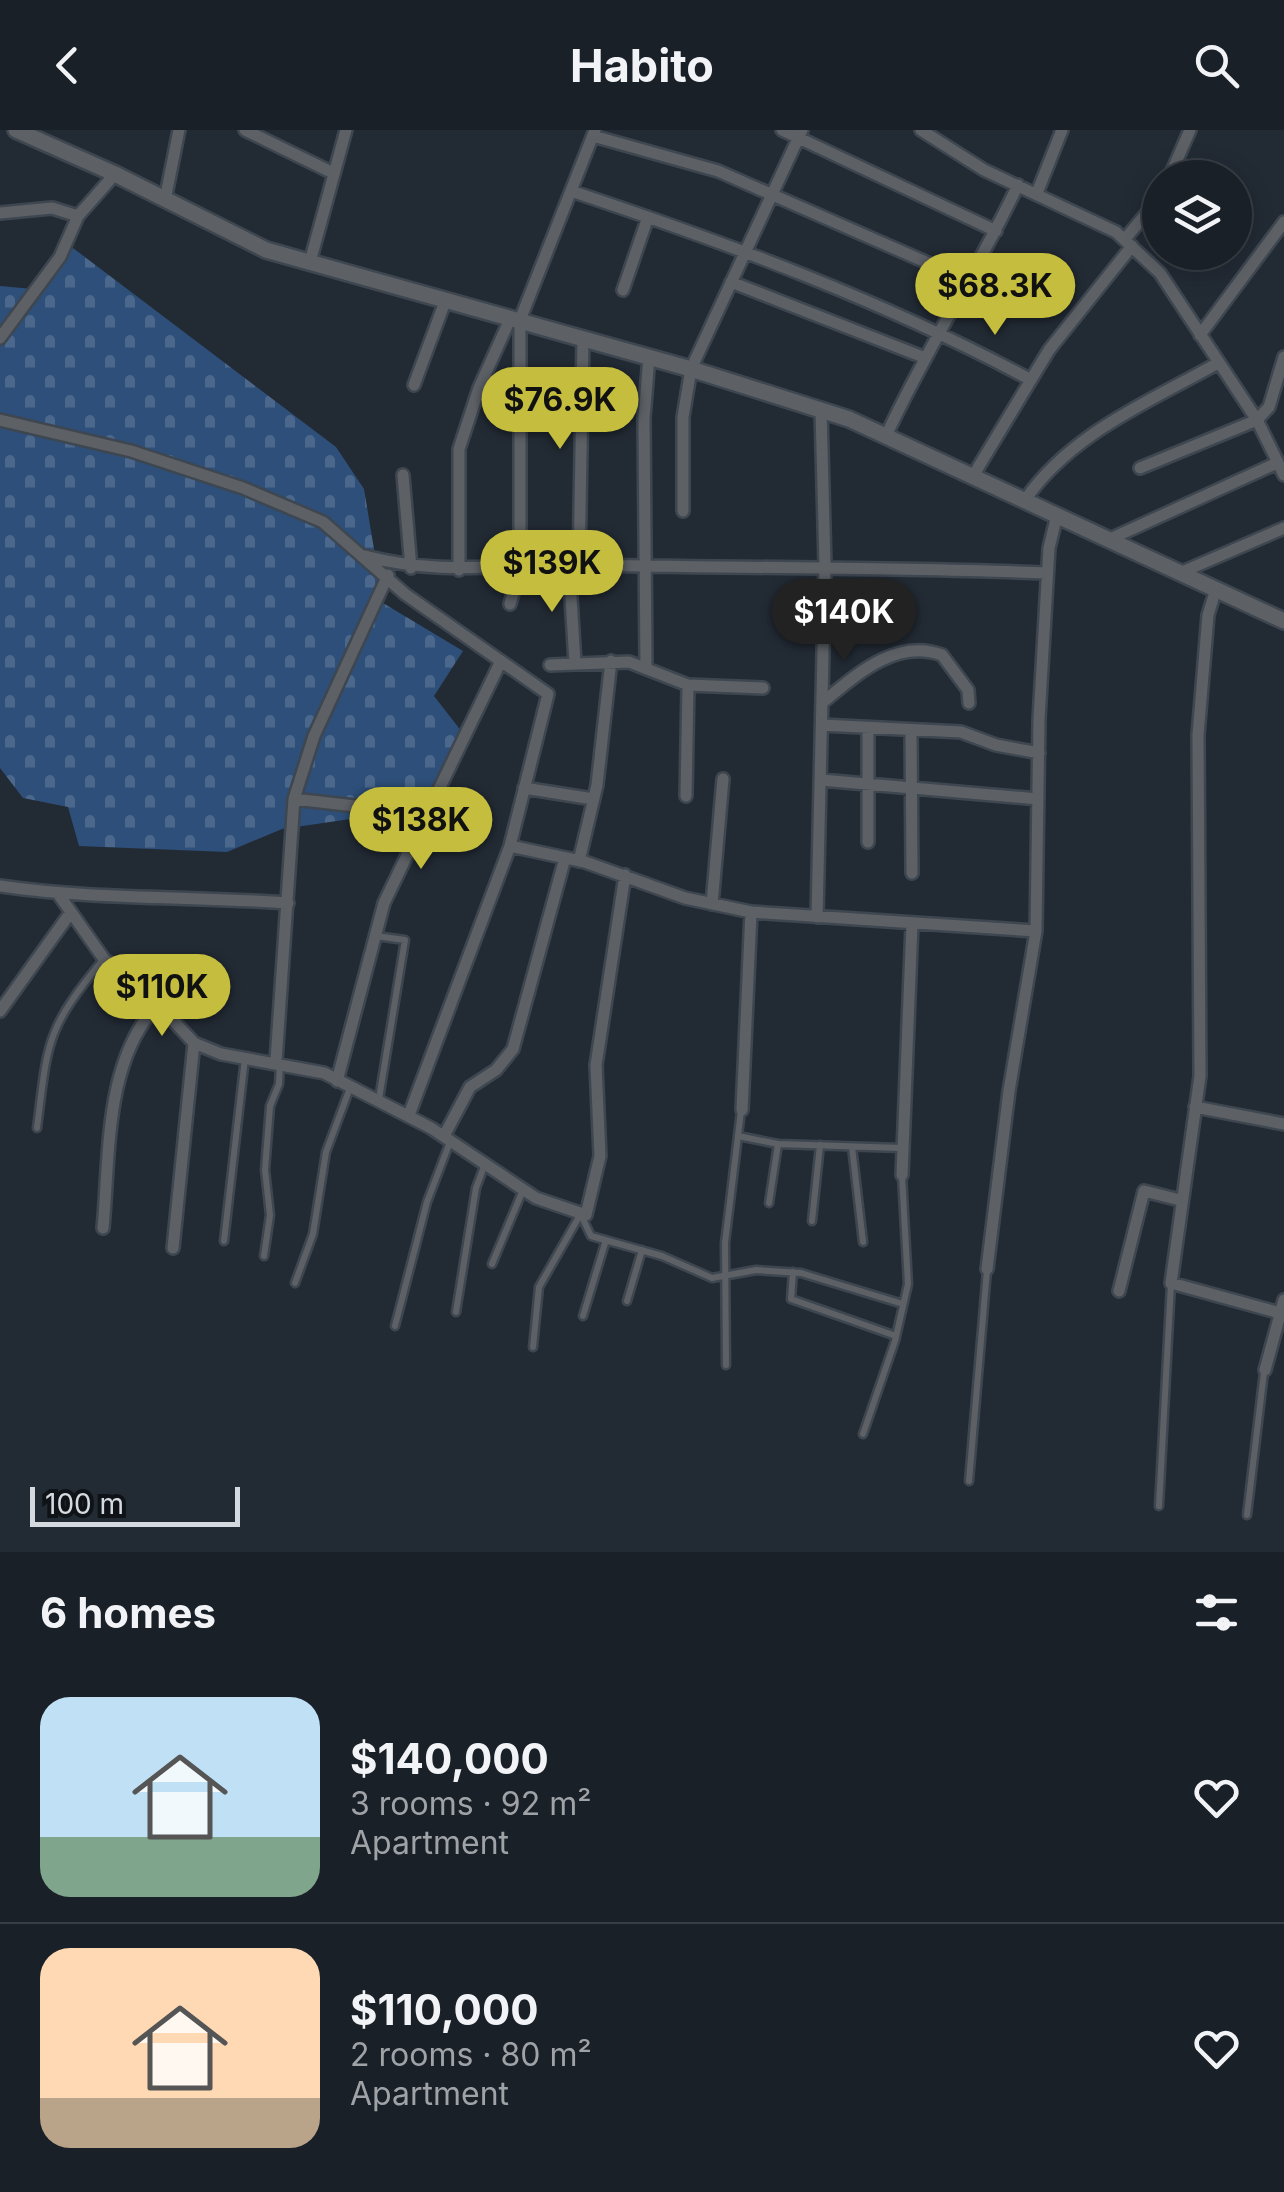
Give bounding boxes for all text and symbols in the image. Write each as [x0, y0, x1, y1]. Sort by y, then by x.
icon: back [40, 38, 95, 93]
text: Habito [570, 38, 714, 93]
icon: search [1189, 38, 1244, 93]
map controls [1142, 160, 1252, 270]
button: layers [1142, 160, 1252, 270]
pin: $68.3K [914, 253, 1076, 338]
text: $68.3K [937, 266, 1053, 305]
pin: $76.9K [479, 367, 641, 452]
text: $76.9K [504, 380, 616, 419]
pin: $139K [482, 530, 622, 615]
text: $139K [502, 543, 602, 582]
pin: $140K [774, 579, 914, 664]
text: $140K [794, 592, 894, 631]
pin: $138K [351, 787, 491, 872]
text: $138K [371, 800, 471, 839]
pin: $110K [92, 954, 232, 1039]
text: $110K [115, 967, 209, 1006]
scale bar [30, 1482, 240, 1526]
text: 100 m [45, 1487, 124, 1521]
icon: filters [1189, 1585, 1244, 1640]
text: 6 homes [40, 1587, 216, 1638]
text: $140,000 [350, 1733, 549, 1784]
icon: home [120, 1737, 240, 1857]
icon: heart [1189, 1770, 1244, 1825]
text: 3 rooms · 92 m² [350, 1784, 591, 1823]
text: Apartment [350, 1823, 509, 1862]
text: $110,000 [350, 1984, 539, 2035]
icon: home [120, 1988, 240, 2108]
icon: heart [1189, 2021, 1244, 2076]
text: 2 rooms · 80 m² [350, 2035, 592, 2074]
text: Apartment [350, 2074, 509, 2113]

